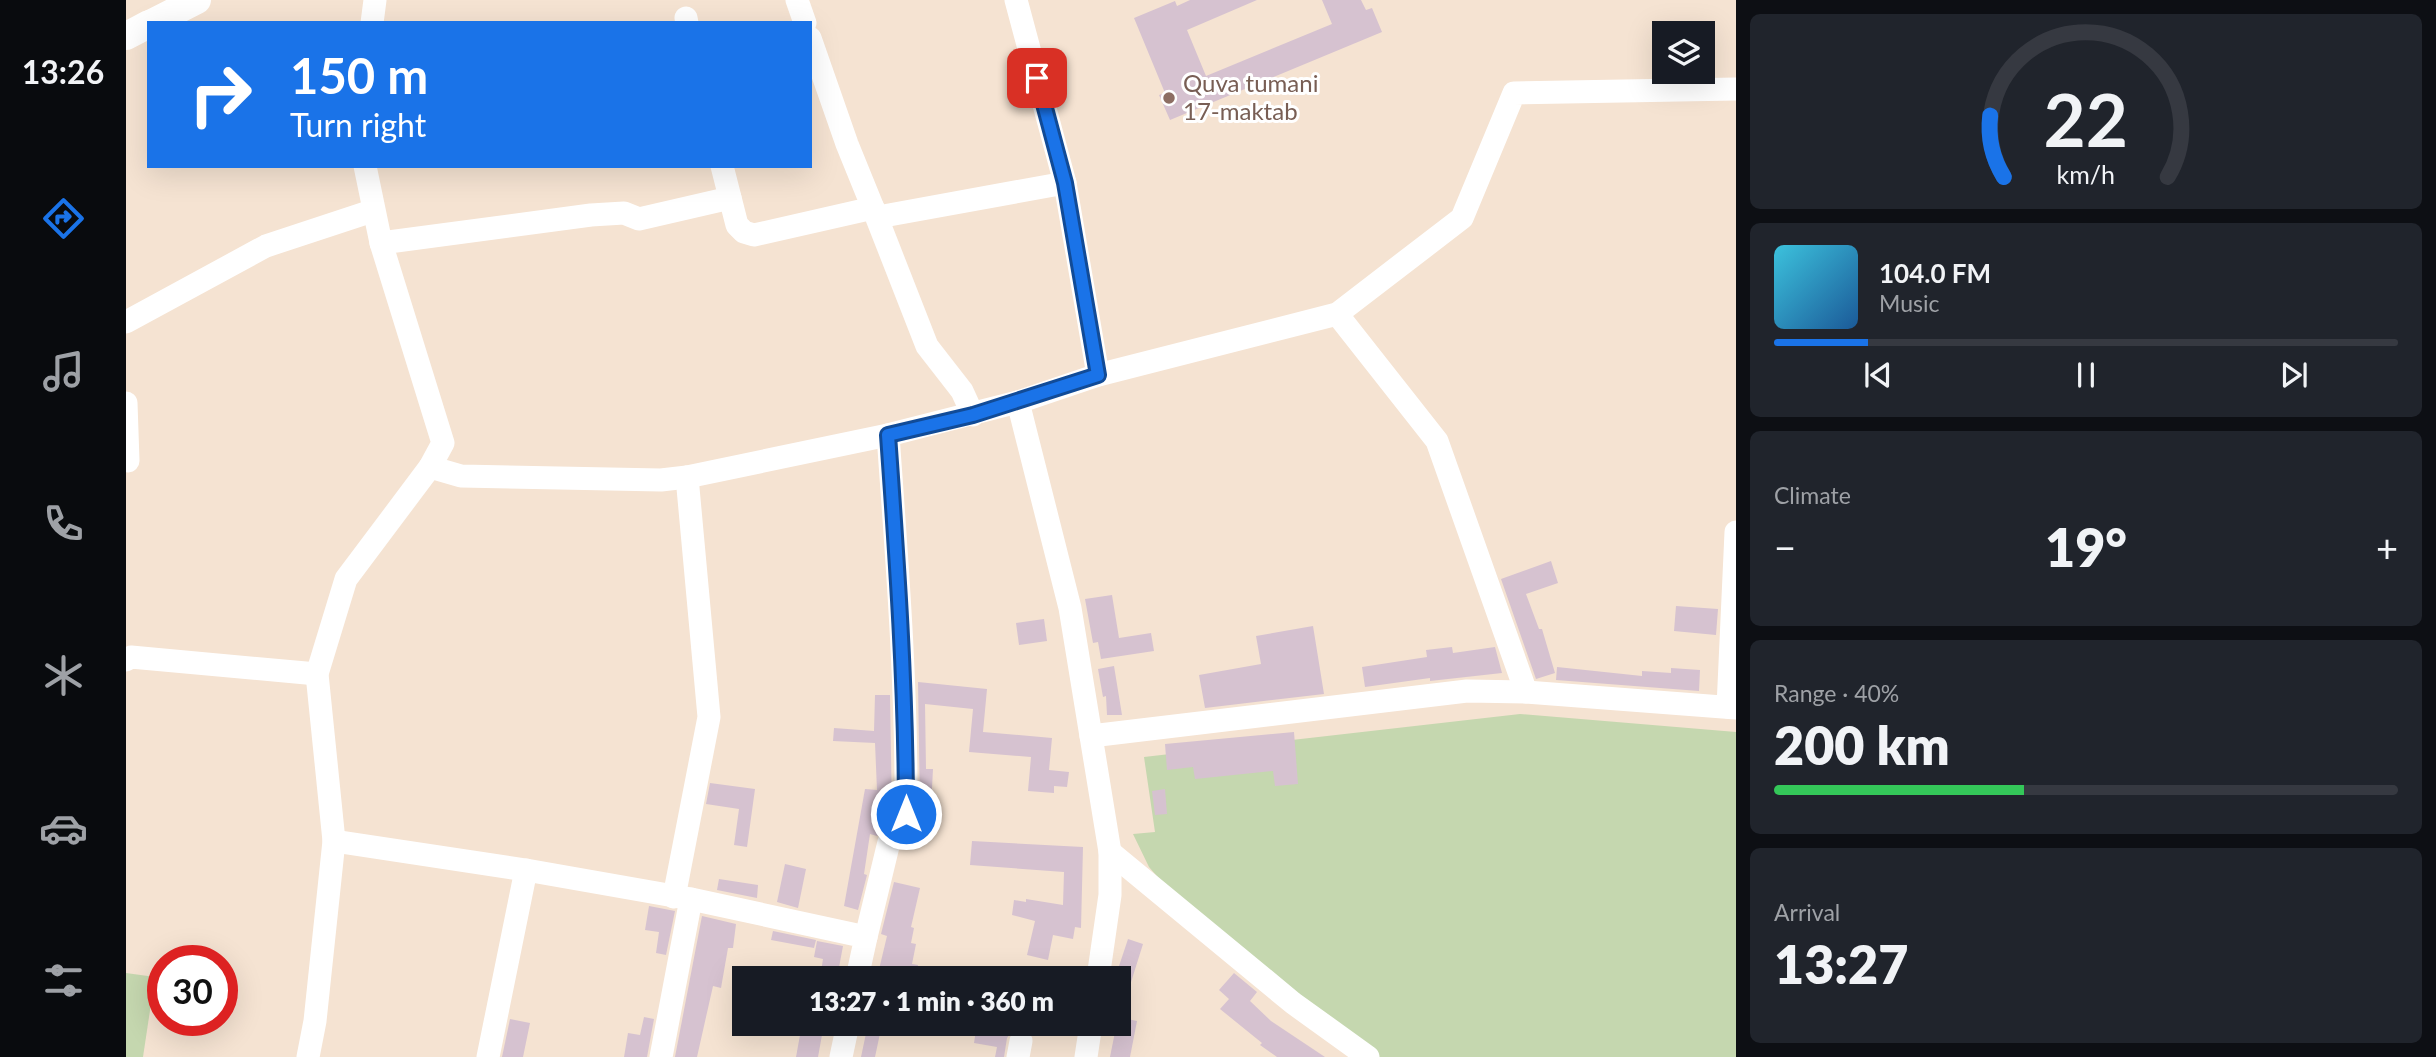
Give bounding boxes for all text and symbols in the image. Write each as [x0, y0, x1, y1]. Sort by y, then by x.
map controls [1652, 21, 1715, 84]
button: layers [1652, 21, 1715, 84]
text: 150 m [290, 46, 428, 104]
pin [1007, 48, 1067, 108]
icon: right [175, 49, 266, 140]
text: 13:26 [22, 52, 104, 91]
icon: arrive [1018, 59, 1056, 97]
place label: Quva tumani 17-maktab [1183, 68, 1318, 125]
text: 22 [2044, 76, 2128, 164]
marker: Quva tumani 17-maktab [1161, 90, 1177, 106]
text: Turn right [290, 105, 426, 144]
text: km/h [2057, 159, 2115, 189]
icon: directions [39, 194, 88, 243]
text: 104.0 FM [1879, 257, 1991, 289]
text: Music [1879, 289, 1939, 317]
icon: music [39, 347, 88, 396]
icon: previous [1859, 356, 1897, 394]
icon: pause [2067, 356, 2105, 394]
icon: next [2275, 356, 2313, 394]
text: Climate [1774, 481, 1851, 509]
icon: phone [39, 499, 88, 548]
text: 19° [2045, 516, 2127, 578]
text: − [1774, 524, 1796, 570]
text: + [2376, 524, 2398, 570]
icon: climate [39, 651, 88, 700]
text: Range · 40% [1774, 679, 1899, 707]
text: 200 km [1774, 714, 1950, 776]
position arrow [869, 777, 943, 851]
icon: car [39, 804, 88, 853]
text: Arrival [1774, 898, 1840, 926]
text: 13:27 [1774, 933, 1908, 995]
speed limit sign: 30 [147, 945, 238, 1036]
icon: filters [39, 956, 88, 1005]
text: 13:27 · 1 min · 360 m [809, 985, 1054, 1017]

